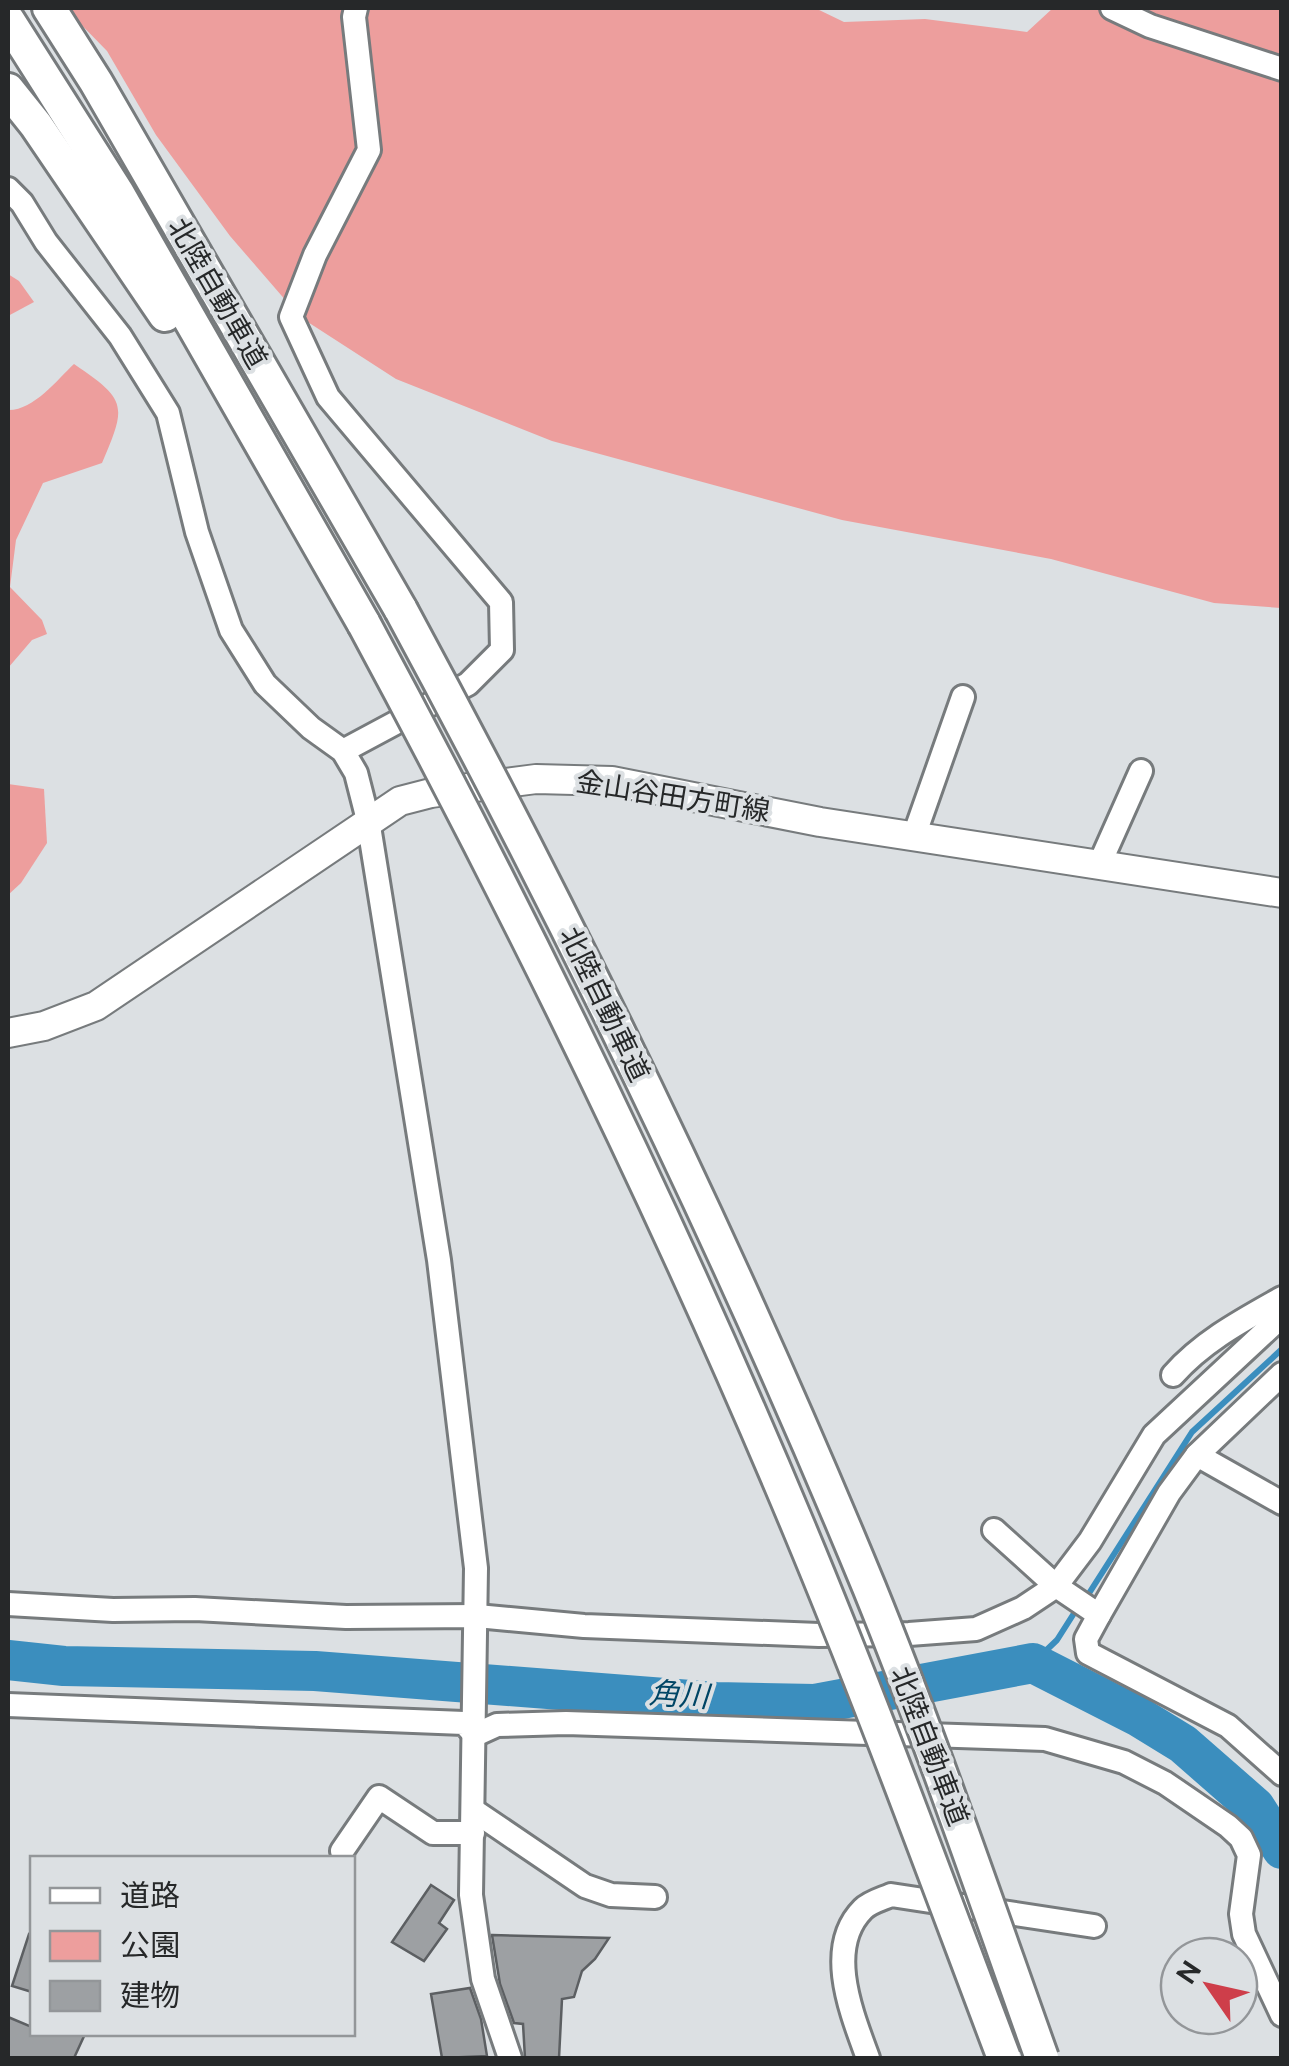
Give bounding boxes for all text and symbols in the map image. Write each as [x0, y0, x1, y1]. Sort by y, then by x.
street label: 北陸自動車道 [163, 212, 274, 373]
street label: 金山谷田方町線 [574, 765, 772, 826]
street label: 北陸自動車道 [555, 921, 656, 1086]
street label: 北陸自動車道 [886, 1662, 975, 1830]
water label: 角川 [648, 1675, 713, 1713]
legend [30, 1856, 355, 2036]
text: 道路 [120, 1878, 180, 1912]
text: 公園 [120, 1928, 180, 1962]
north arrow [1159, 1936, 1259, 2036]
text: N [1169, 1954, 1207, 1989]
text: 建物 [120, 1978, 180, 2012]

